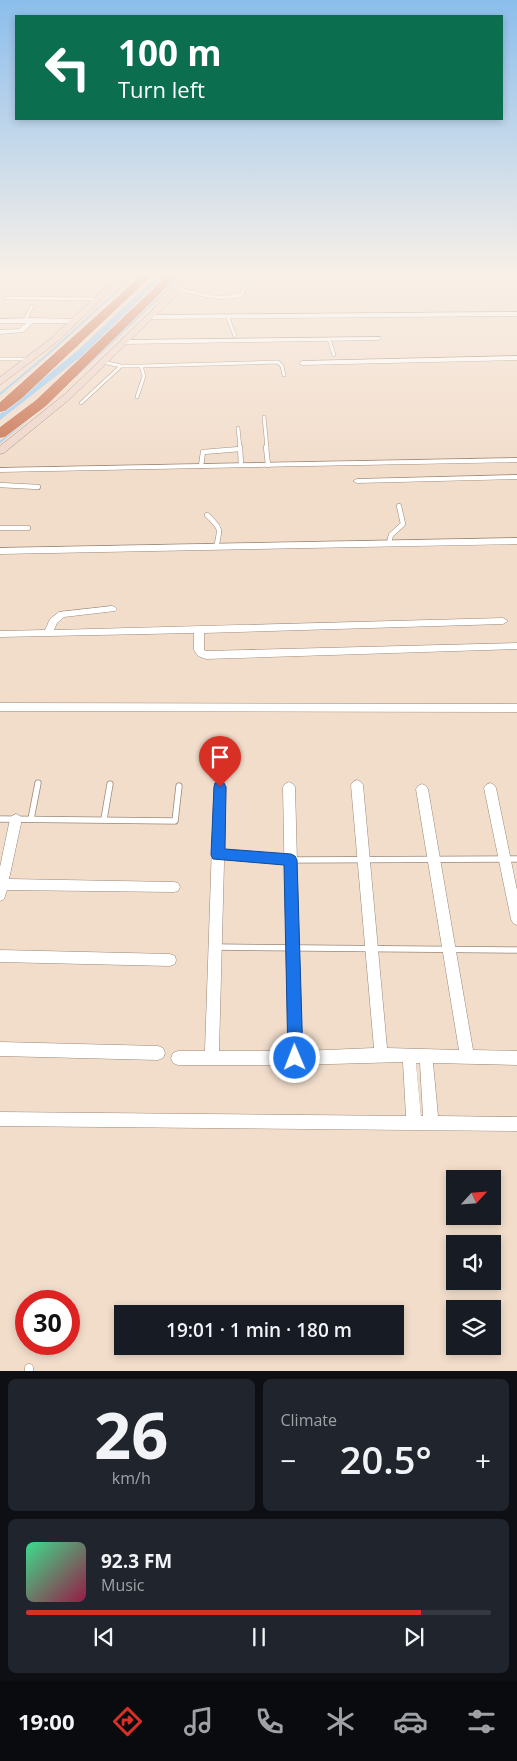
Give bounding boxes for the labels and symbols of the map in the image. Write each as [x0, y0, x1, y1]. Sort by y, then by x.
pin [199, 736, 241, 787]
position arrow [268, 1031, 320, 1083]
north arrow [446, 1170, 501, 1225]
speed limit sign: 30 [15, 1290, 80, 1355]

